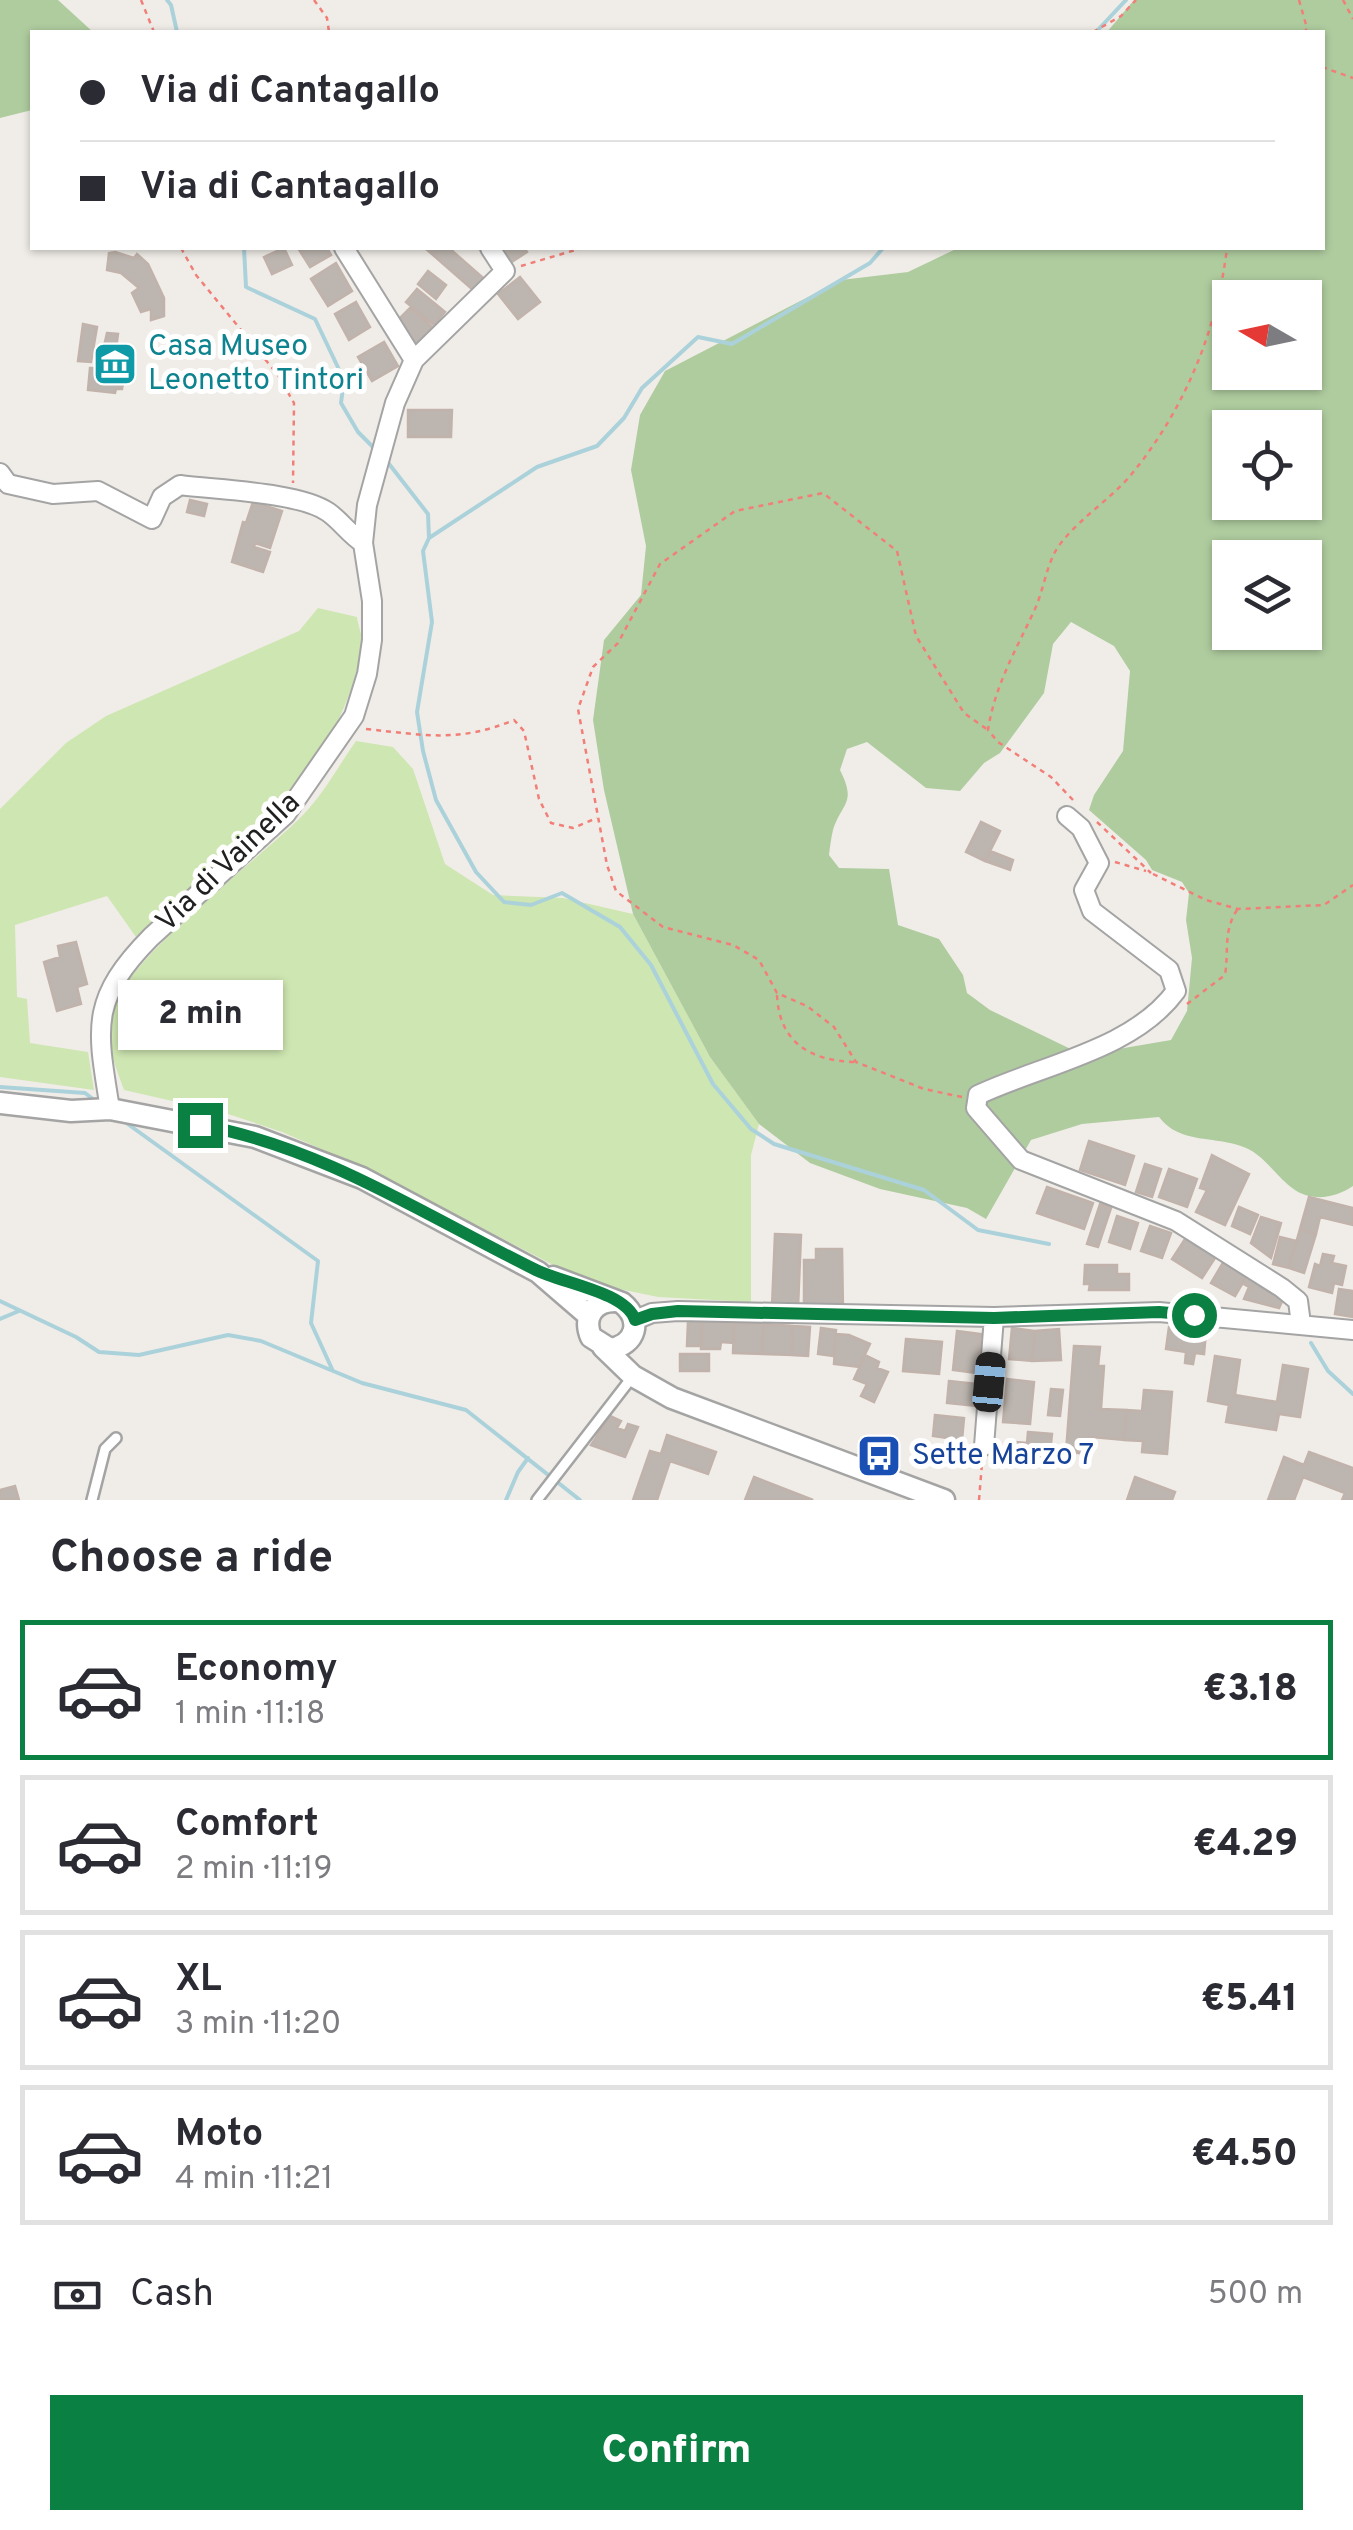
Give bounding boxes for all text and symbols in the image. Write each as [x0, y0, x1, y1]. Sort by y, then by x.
text: Via di Cantagallo [140, 68, 440, 117]
text: Via di Cantagallo [140, 164, 440, 213]
north arrow [1212, 280, 1322, 390]
map controls [1212, 280, 1322, 650]
place label: Casa Museo Leonetto Tintori [148, 329, 364, 400]
museum icon: Casa Museo Leonetto Tintori [92, 341, 138, 387]
button: locate [1212, 410, 1322, 520]
button: layers [1212, 540, 1322, 650]
street label: Via di Vainella [149, 785, 309, 941]
callout: 2 min [118, 980, 282, 1050]
text: 2 min [158, 995, 243, 1035]
route end [178, 1103, 223, 1148]
route start [1172, 1293, 1217, 1338]
car [971, 1351, 1007, 1413]
bus stop icon: Sette Marzo 7 [856, 1433, 902, 1479]
place label: Sette Marzo 7 [912, 1438, 1094, 1475]
text: Choose a ride [50, 1531, 333, 1588]
icon: car [55, 1645, 145, 1735]
text: Economy [175, 1646, 337, 1695]
text: €3.18 [1203, 1666, 1298, 1715]
text: 1 min · 11:18 [175, 1695, 325, 1735]
icon: car [55, 1800, 145, 1890]
text: Comfort [175, 1801, 319, 1850]
text: €4.29 [1193, 1821, 1298, 1870]
text: 2 min · 11:19 [175, 1850, 333, 1890]
icon: car [55, 1955, 145, 2045]
text: XL [175, 1956, 222, 2005]
text: €5.41 [1201, 1976, 1298, 2025]
text: 3 min · 11:20 [175, 2005, 341, 2045]
icon: car [55, 2110, 145, 2200]
text: Moto [175, 2111, 263, 2160]
text: €4.50 [1191, 2131, 1298, 2180]
text: 4 min · 11:21 [175, 2160, 333, 2200]
icon: cash [50, 2268, 105, 2323]
text: Cash [130, 2271, 214, 2320]
text: 500 m [1208, 2275, 1303, 2315]
button: Confirm [50, 2395, 1303, 2510]

